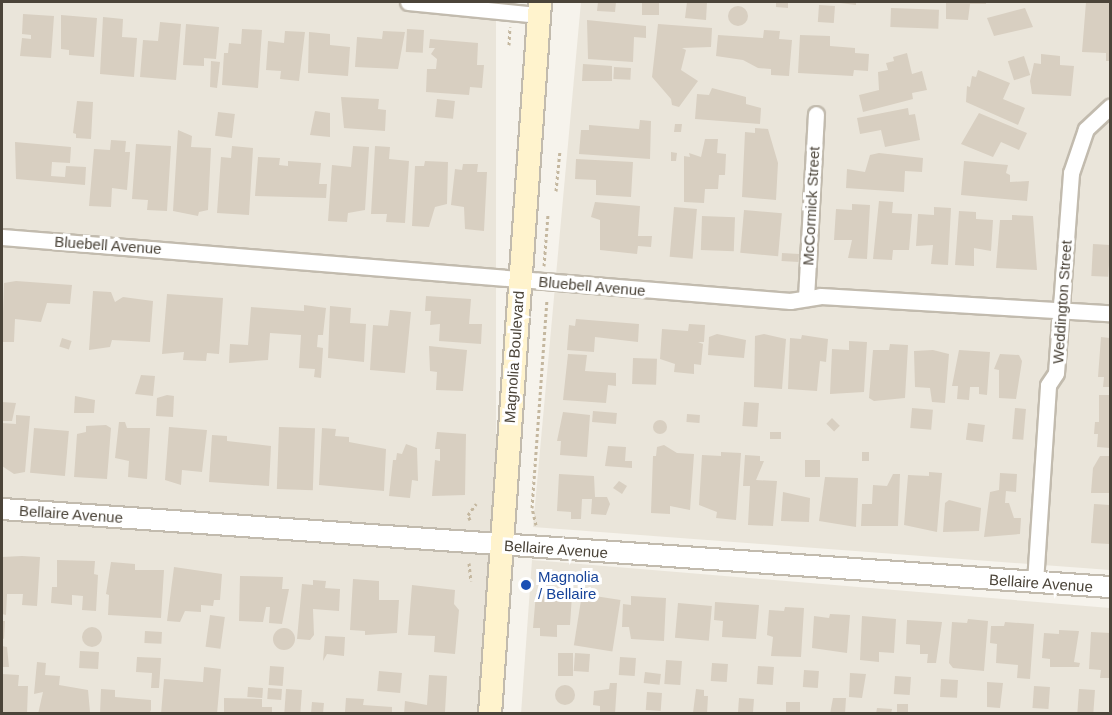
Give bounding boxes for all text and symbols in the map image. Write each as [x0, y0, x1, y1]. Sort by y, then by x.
street label: McCormick Street [799, 146, 823, 266]
street label: Bluebell Avenue [53, 232, 163, 258]
street label: Weddington Street [1049, 240, 1075, 364]
street label: Bluebell Avenue [537, 272, 647, 300]
street label: Magnolia Boulevard [500, 290, 528, 424]
street label: Bellaire Avenue [18, 501, 124, 527]
street label: Bellaire Avenue [503, 536, 609, 562]
place label: Magnolia / Bellaire [538, 567, 599, 602]
street label: Bellaire Avenue [988, 570, 1094, 596]
marker: Magnolia / Bellaire [519, 578, 533, 592]

